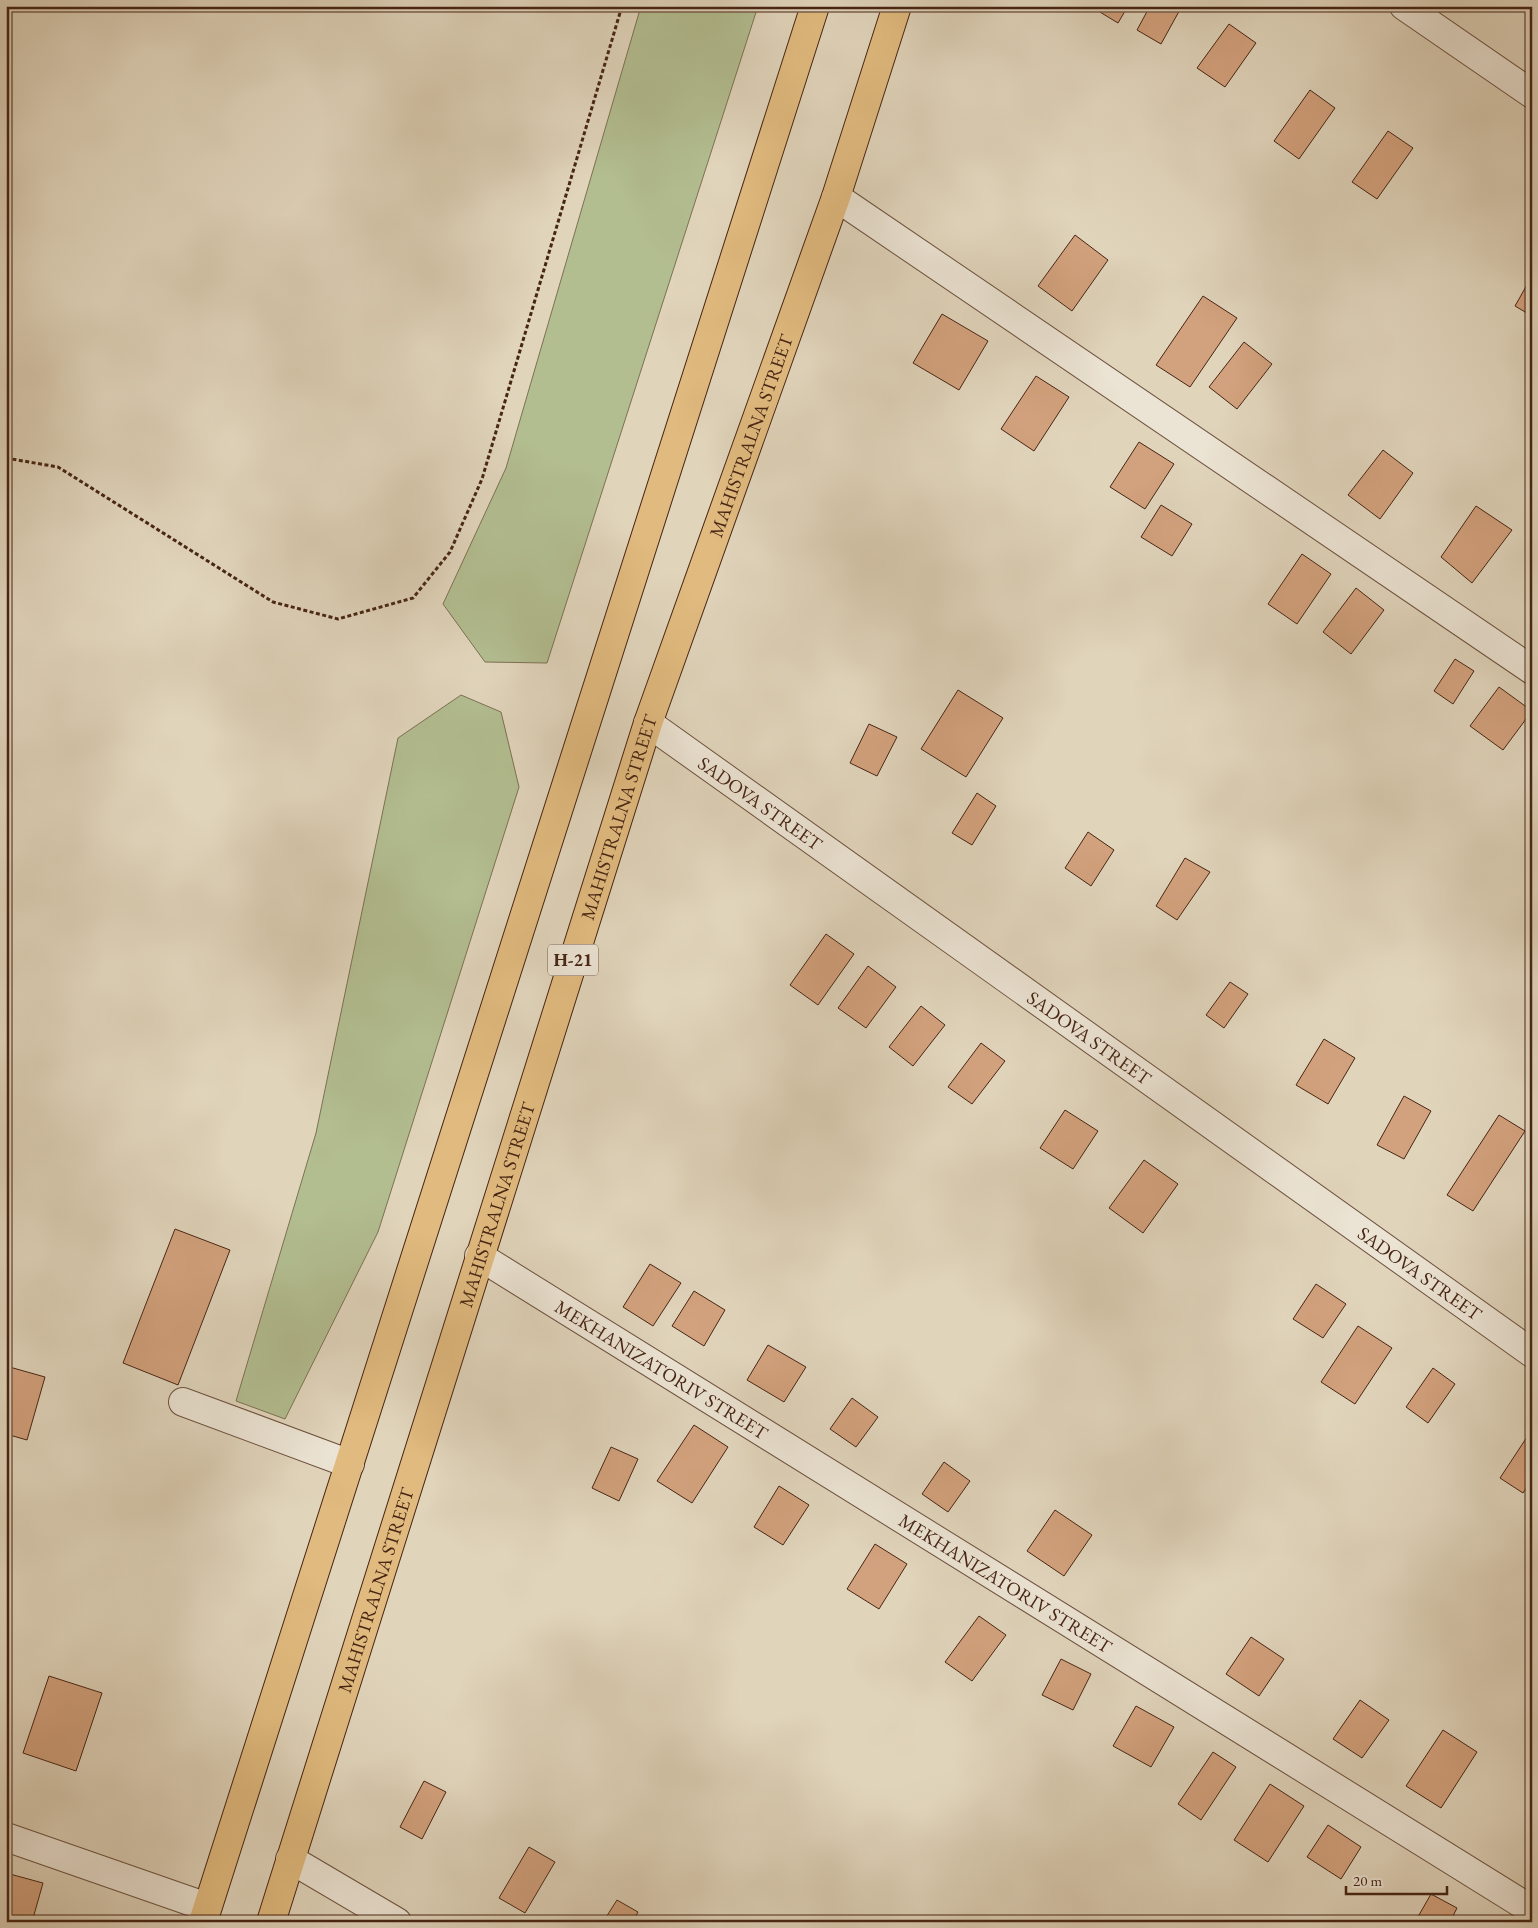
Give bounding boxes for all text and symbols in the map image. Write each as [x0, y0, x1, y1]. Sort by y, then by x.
street label: MAHISTRALNA STREET [703, 331, 799, 541]
street label: MAHISTRALNA STREET [575, 711, 663, 923]
street label: SADOVA STREET [693, 751, 827, 856]
road number: Н-21 [548, 944, 598, 976]
street label: SADOVA STREET [1022, 985, 1156, 1091]
street label: MAHISTRALNA STREET [453, 1099, 541, 1310]
street label: SADOVA STREET [1353, 1221, 1487, 1327]
street label: MEKHANIZATORIV STREET [550, 1294, 773, 1446]
street label: MAHISTRALNA STREET [332, 1484, 420, 1696]
street label: MEKHANIZATORIV STREET [894, 1508, 1117, 1659]
scale bar [1346, 1863, 1447, 1895]
text: 20 m [1353, 1871, 1382, 1890]

